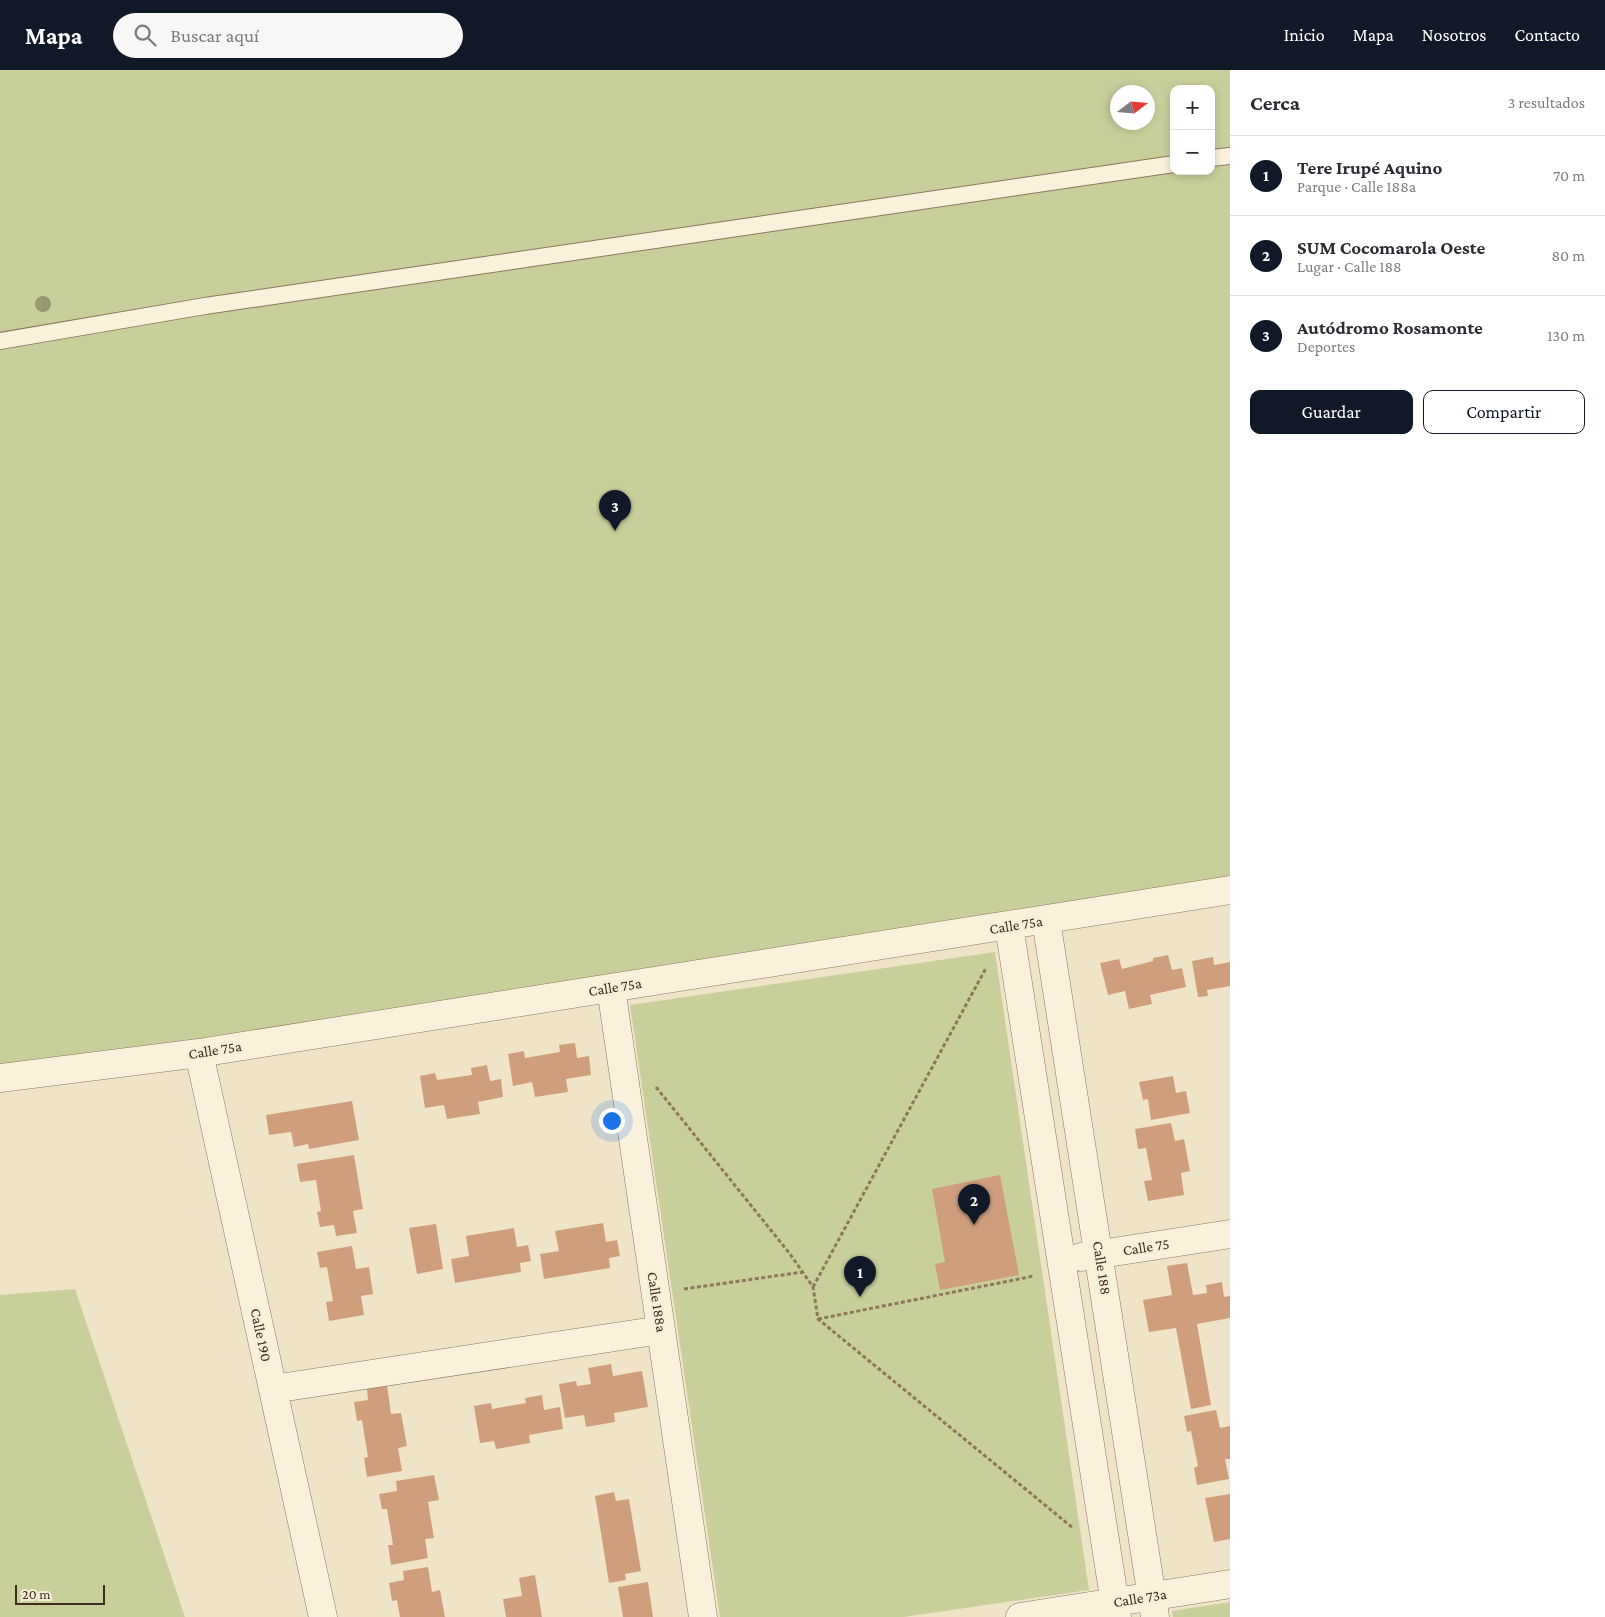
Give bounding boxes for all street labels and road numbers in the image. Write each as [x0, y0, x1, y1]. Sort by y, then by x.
street label: Calle 75a [988, 913, 1044, 937]
street label: Calle 75a [587, 975, 643, 999]
street label: Calle 75a [187, 1038, 243, 1062]
street label: Calle 75 [1122, 1235, 1170, 1259]
street label: Calle 188 [1090, 1240, 1114, 1296]
street label: Calle 188a [644, 1271, 670, 1333]
street label: Calle 190 [248, 1307, 274, 1363]
street label: Calle 73a [1112, 1586, 1168, 1610]

